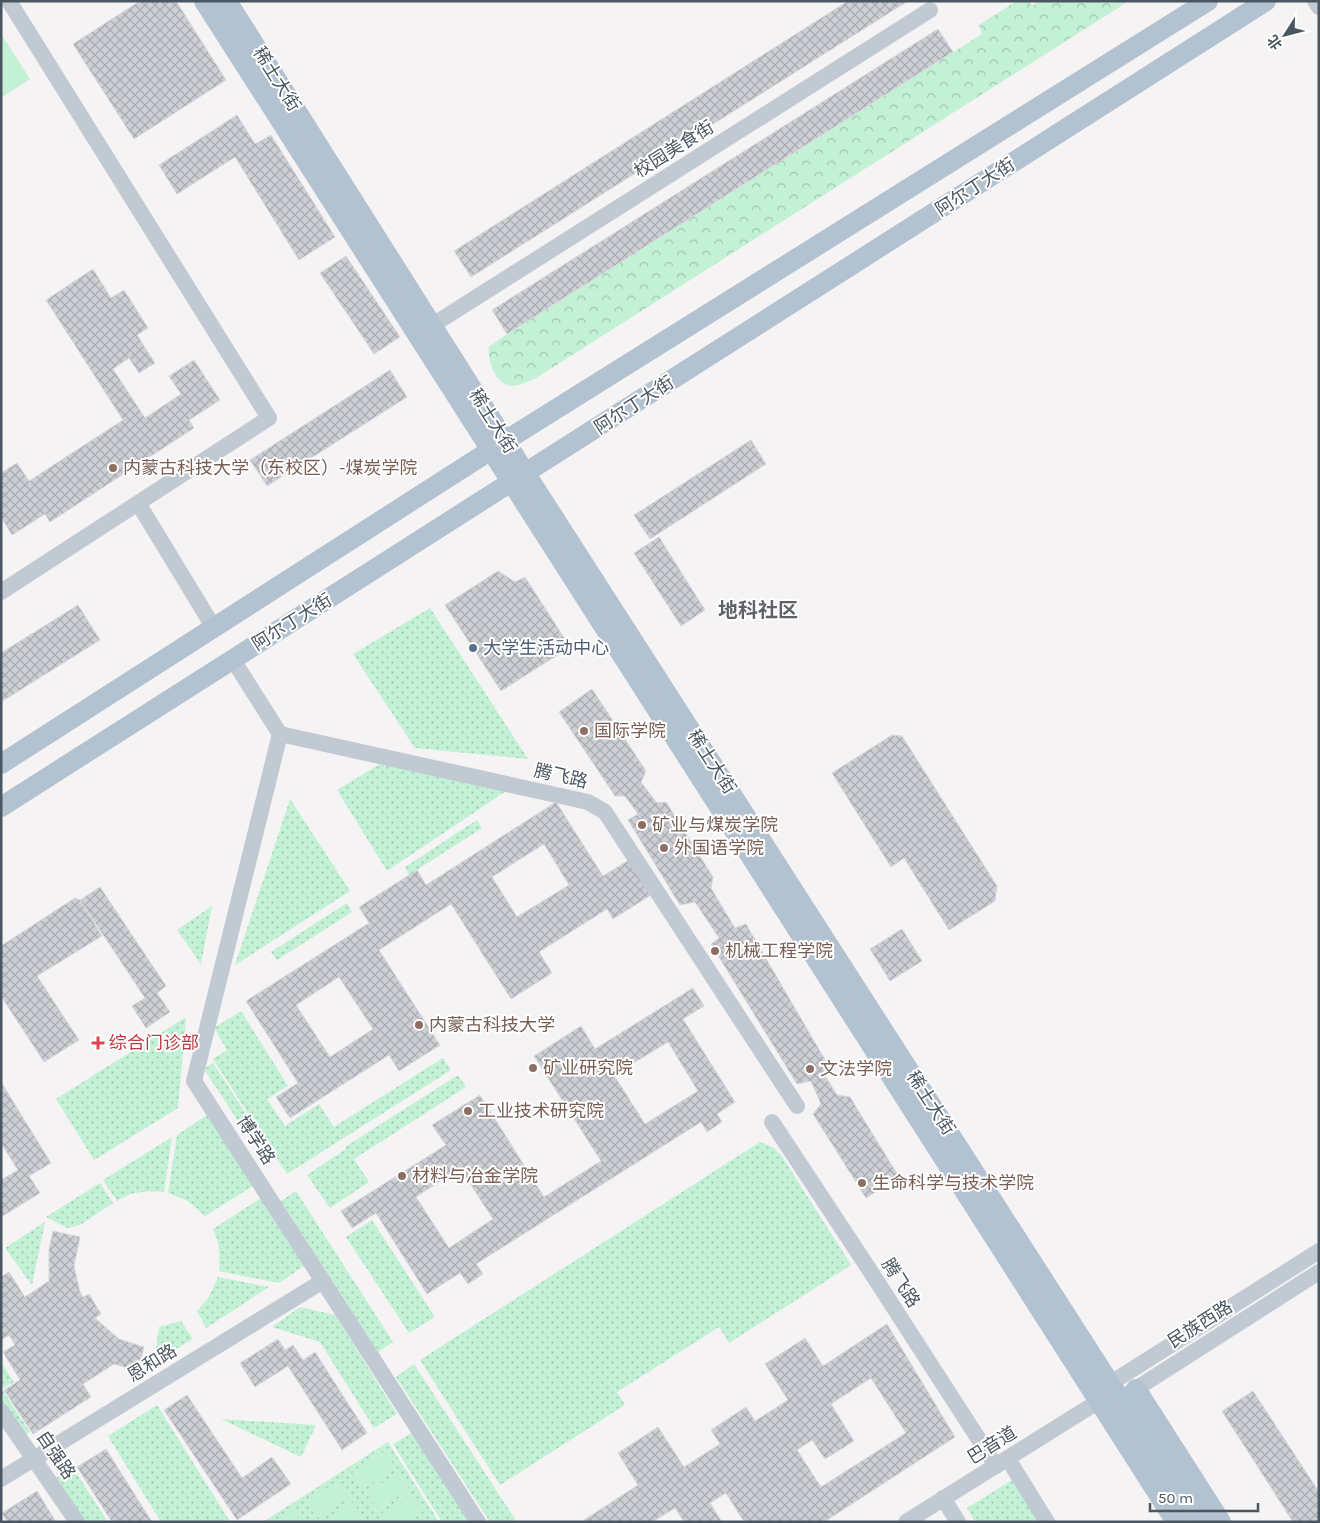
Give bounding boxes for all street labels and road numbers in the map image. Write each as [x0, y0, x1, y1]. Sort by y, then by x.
street label: 稀土大街 [249, 43, 305, 115]
street label: 校园美食街 [630, 116, 718, 182]
street label: 阿尔丁大街 [931, 153, 1019, 221]
street label: 阿尔丁大街 [590, 371, 678, 439]
street label: 稀土大街 [465, 385, 521, 457]
street label: 阿尔丁大街 [248, 589, 336, 655]
street label: 稀土大街 [683, 726, 741, 798]
street label: 腾飞路 [532, 759, 590, 793]
street label: 稀土大街 [902, 1067, 960, 1139]
street label: 博学路 [232, 1111, 280, 1169]
street label: 腾飞路 [877, 1254, 925, 1312]
street label: 民族西路 [1164, 1296, 1236, 1352]
street label: 恩和路 [123, 1339, 181, 1387]
street label: 巴音道 [963, 1421, 1021, 1469]
street label: 自强路 [32, 1426, 80, 1484]

